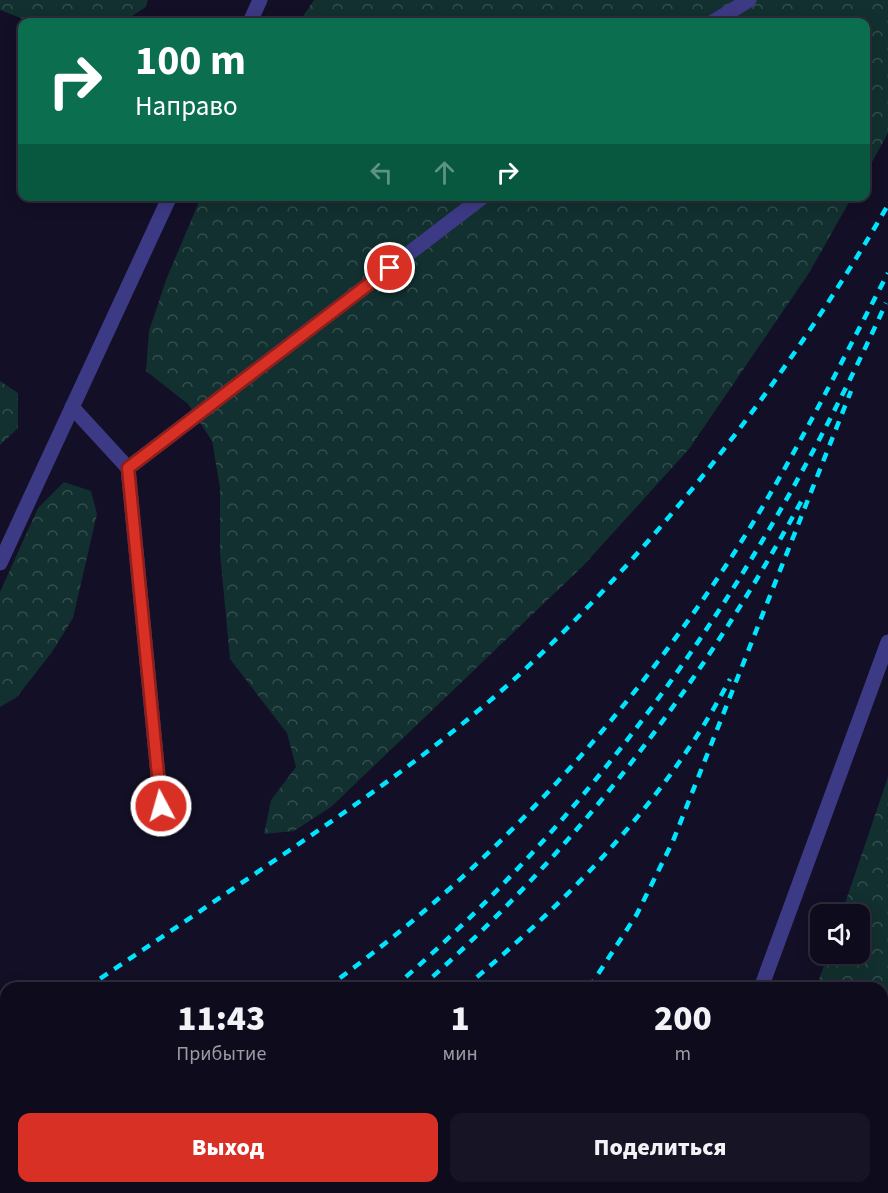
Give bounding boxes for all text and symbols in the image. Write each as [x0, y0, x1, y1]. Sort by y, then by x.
text: 100 m [135, 31, 246, 91]
icon: right [36, 42, 114, 120]
text: Направо [135, 87, 238, 126]
icon: left [365, 156, 398, 189]
icon: ahead [428, 156, 461, 189]
icon: right [491, 156, 524, 189]
pin [364, 242, 415, 293]
icon: arrive [373, 251, 406, 284]
position arrow [129, 774, 193, 838]
map controls [810, 904, 870, 964]
button: sound [810, 904, 870, 964]
text: 11:43 [177, 993, 265, 1044]
text: 1 [451, 993, 470, 1044]
text: 200 [654, 993, 712, 1044]
text: Прибытие [176, 1040, 266, 1068]
text: мин [443, 1040, 478, 1068]
text: m [675, 1040, 691, 1068]
button: Выход [18, 1113, 438, 1182]
button: Поделиться [450, 1113, 870, 1182]

